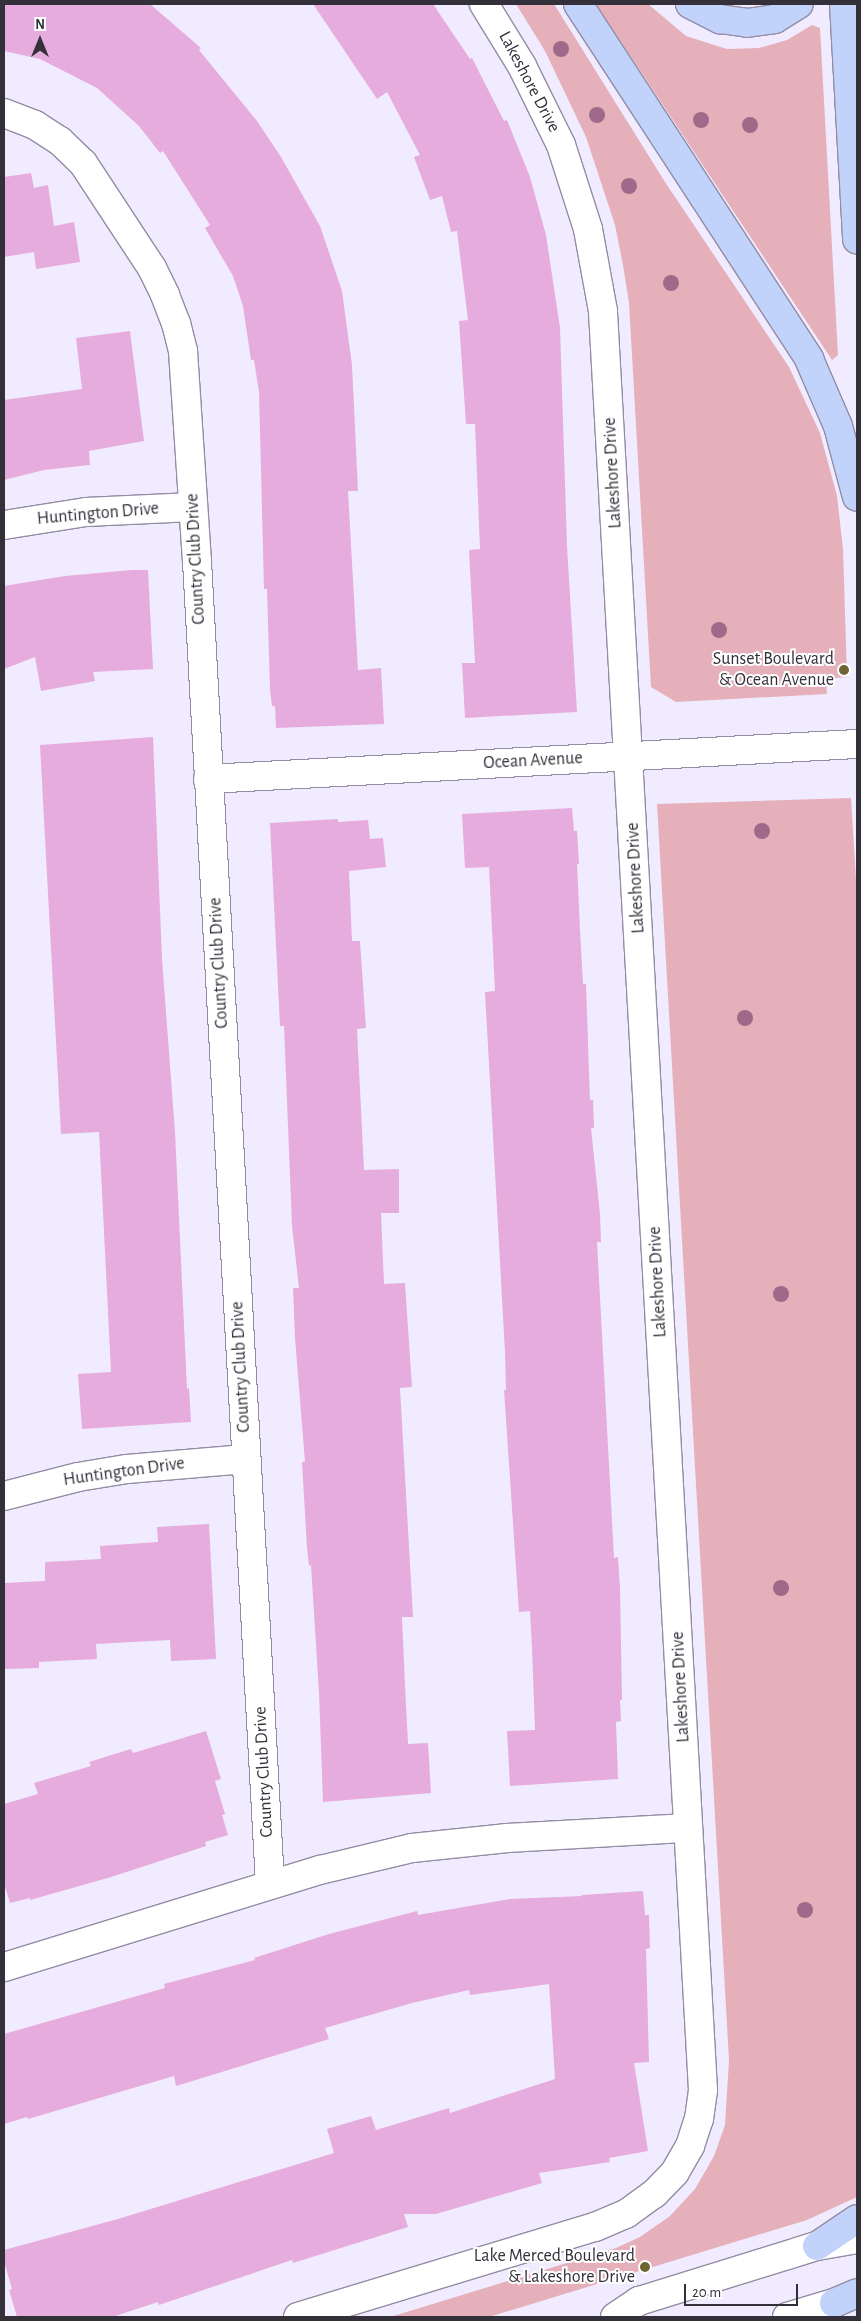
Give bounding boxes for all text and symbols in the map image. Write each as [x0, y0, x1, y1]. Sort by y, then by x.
north arrow [15, 15, 65, 65]
text: N [35, 18, 45, 32]
street label: Lakeshore Drive [493, 28, 565, 136]
street label: Lakeshore Drive [599, 417, 627, 529]
street label: Country Club Drive [182, 493, 210, 625]
street label: Huntington Drive [36, 498, 160, 530]
place label: Sunset Boulevard & Ocean Avenue [713, 649, 834, 692]
marker: Sunset Boulevard & Ocean Avenue [838, 664, 850, 676]
street label: Ocean Avenue [483, 748, 583, 774]
street label: Lakeshore Drive [622, 822, 650, 934]
street label: Country Club Drive [205, 897, 233, 1029]
street label: Lakeshore Drive [644, 1226, 672, 1338]
street label: Country Club Drive [227, 1301, 255, 1433]
street label: Huntington Drive [62, 1453, 186, 1491]
street label: Lakeshore Drive [667, 1631, 695, 1743]
street label: Country Club Drive [250, 1706, 278, 1838]
place label: Lake Merced Boulevard & Lakeshore Drive [474, 2246, 635, 2288]
marker: Lake Merced Boulevard & Lakeshore Drive [639, 2261, 651, 2273]
scale bar [686, 2274, 800, 2306]
text: 20 m [692, 2285, 721, 2300]

